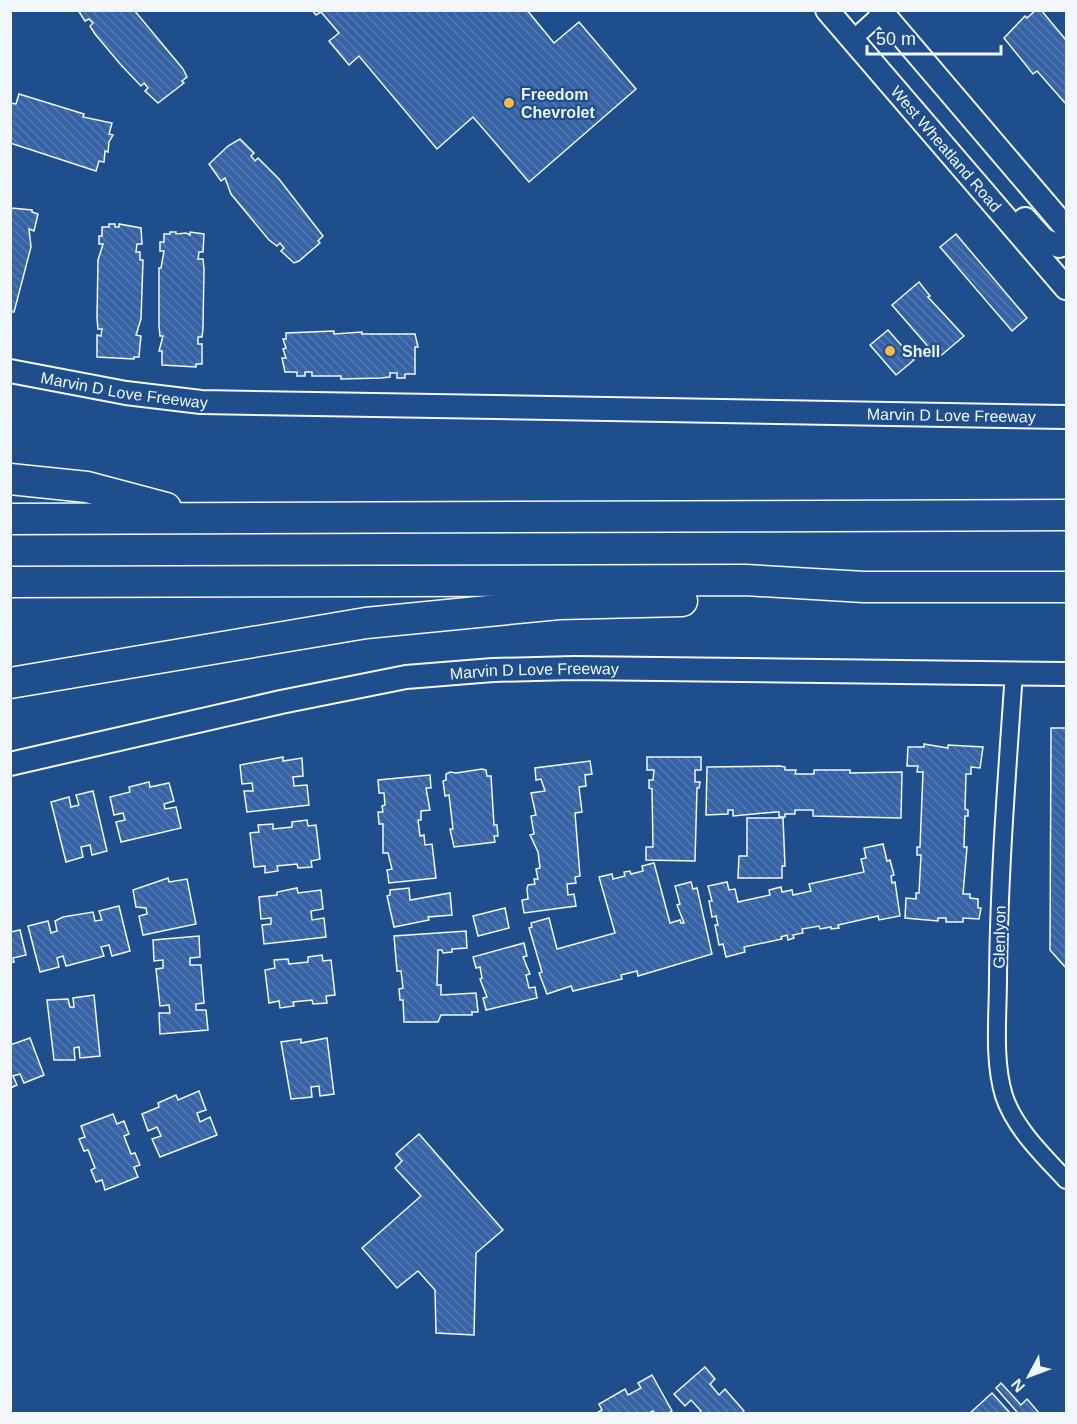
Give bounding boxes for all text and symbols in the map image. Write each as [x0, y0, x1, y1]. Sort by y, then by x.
scale bar [867, 18, 1000, 56]
text: 50 m [876, 29, 916, 49]
street label: West Wheatland Road [887, 83, 1004, 215]
place label: Freedom Chevrolet [521, 86, 595, 121]
marker: Freedom Chevrolet [502, 96, 516, 110]
place label: Shell [902, 343, 940, 360]
marker: Shell [883, 344, 897, 358]
street label: Marvin D Love Freeway [39, 369, 208, 411]
street label: Marvin D Love Freeway [867, 406, 1036, 425]
street label: Marvin D Love Freeway [449, 660, 619, 682]
street label: Glenlyon [990, 905, 1009, 969]
north arrow [999, 1346, 1059, 1406]
text: N [1008, 1376, 1028, 1395]

